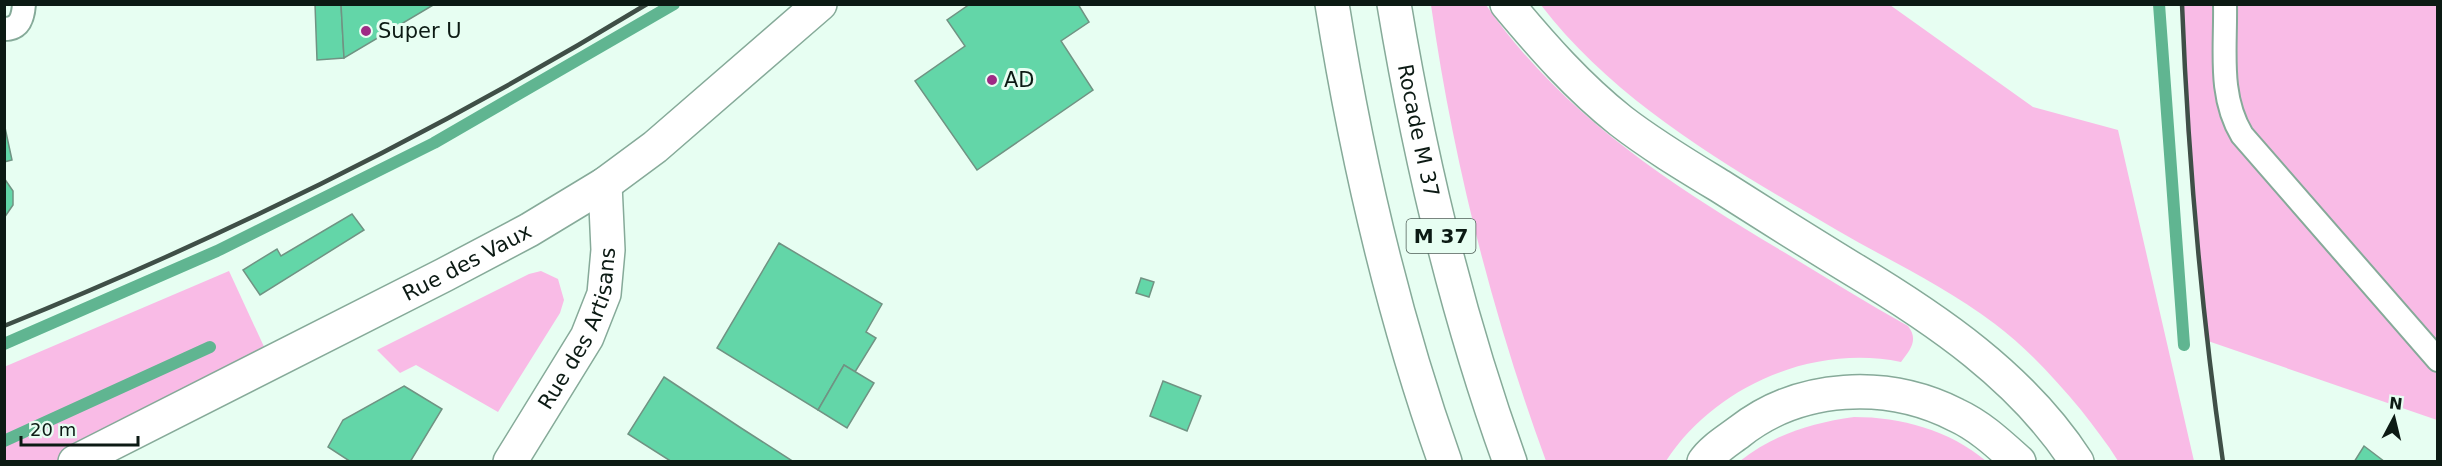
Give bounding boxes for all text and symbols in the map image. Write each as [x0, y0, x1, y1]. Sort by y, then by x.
place label: Super U [378, 19, 462, 43]
marker: Super U [359, 24, 373, 38]
street label: Rocade M 37 [1393, 62, 1444, 200]
place label: AD [1004, 68, 1035, 92]
marker: AD [985, 73, 999, 87]
street label: Rue des Vaux [399, 219, 536, 306]
road number: M 37 [1406, 219, 1476, 253]
street label: Rue des Artisans [533, 246, 620, 414]
north arrow [2364, 388, 2424, 448]
text: N [2388, 393, 2404, 414]
scale bar [21, 409, 138, 447]
text: 20 m [30, 419, 76, 440]

